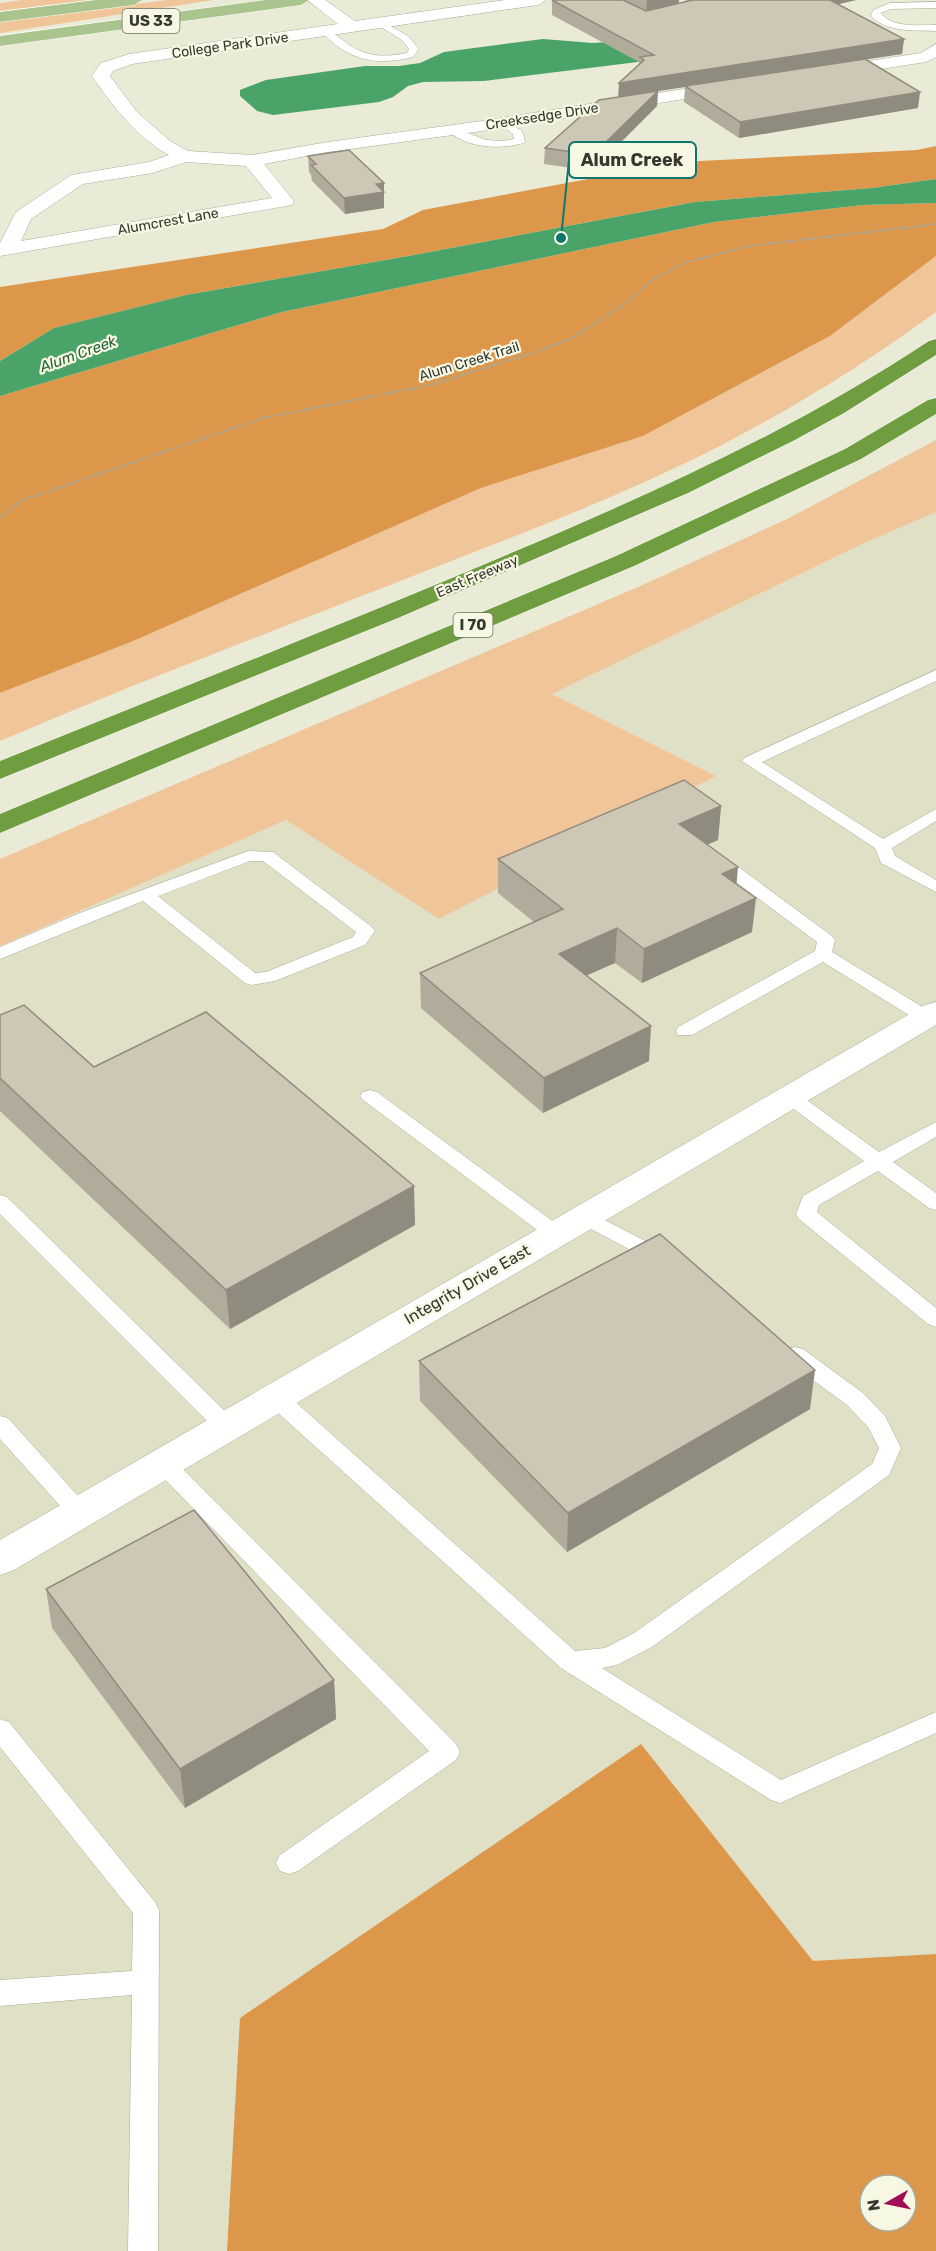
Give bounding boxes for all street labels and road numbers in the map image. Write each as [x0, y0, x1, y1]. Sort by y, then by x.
road number: US 33 [122, 9, 180, 33]
street label: College Park Drive [171, 29, 290, 62]
street label: Creeksedge Drive [484, 99, 600, 134]
street label: Alumcrest Lane [116, 204, 220, 239]
street label: Alum Creek Trail [417, 338, 521, 385]
street label: East Freeway [434, 551, 521, 601]
road number: I 70 [454, 613, 492, 637]
street label: Integrity Drive East [401, 1241, 534, 1328]

